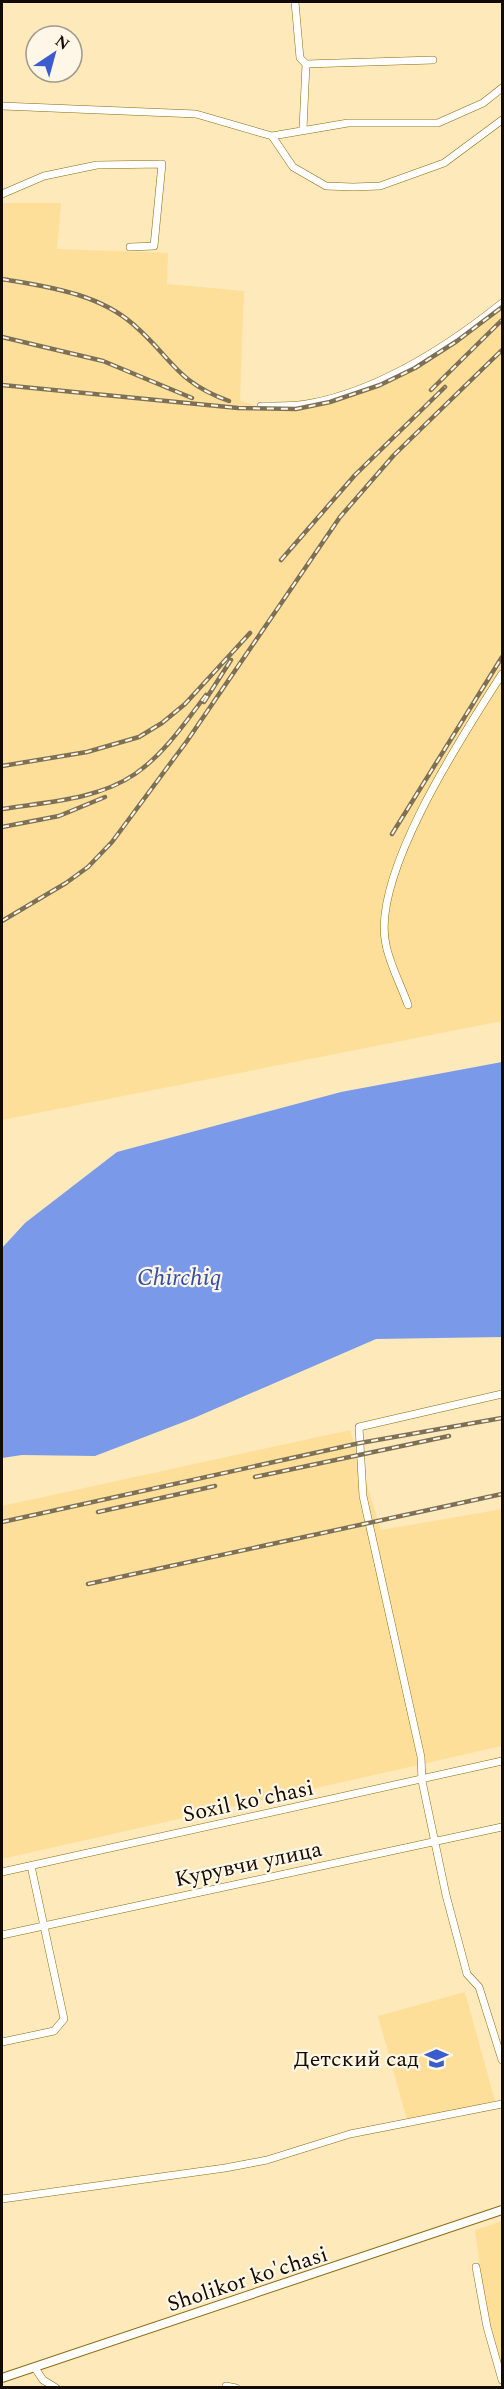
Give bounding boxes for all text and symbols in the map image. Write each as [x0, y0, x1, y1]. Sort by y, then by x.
north arrow [24, 24, 84, 84]
text: N [50, 29, 75, 56]
water label: Chirchiq [137, 1260, 221, 1296]
street label: Soxil ko'chasi [180, 1771, 317, 1831]
street label: Курувчи улица [172, 1833, 325, 1896]
place label: Детский сад [294, 2043, 419, 2076]
school or university icon: Детский сад [424, 2045, 450, 2071]
street label: Sholikor ko'chasi [163, 2238, 332, 2321]

